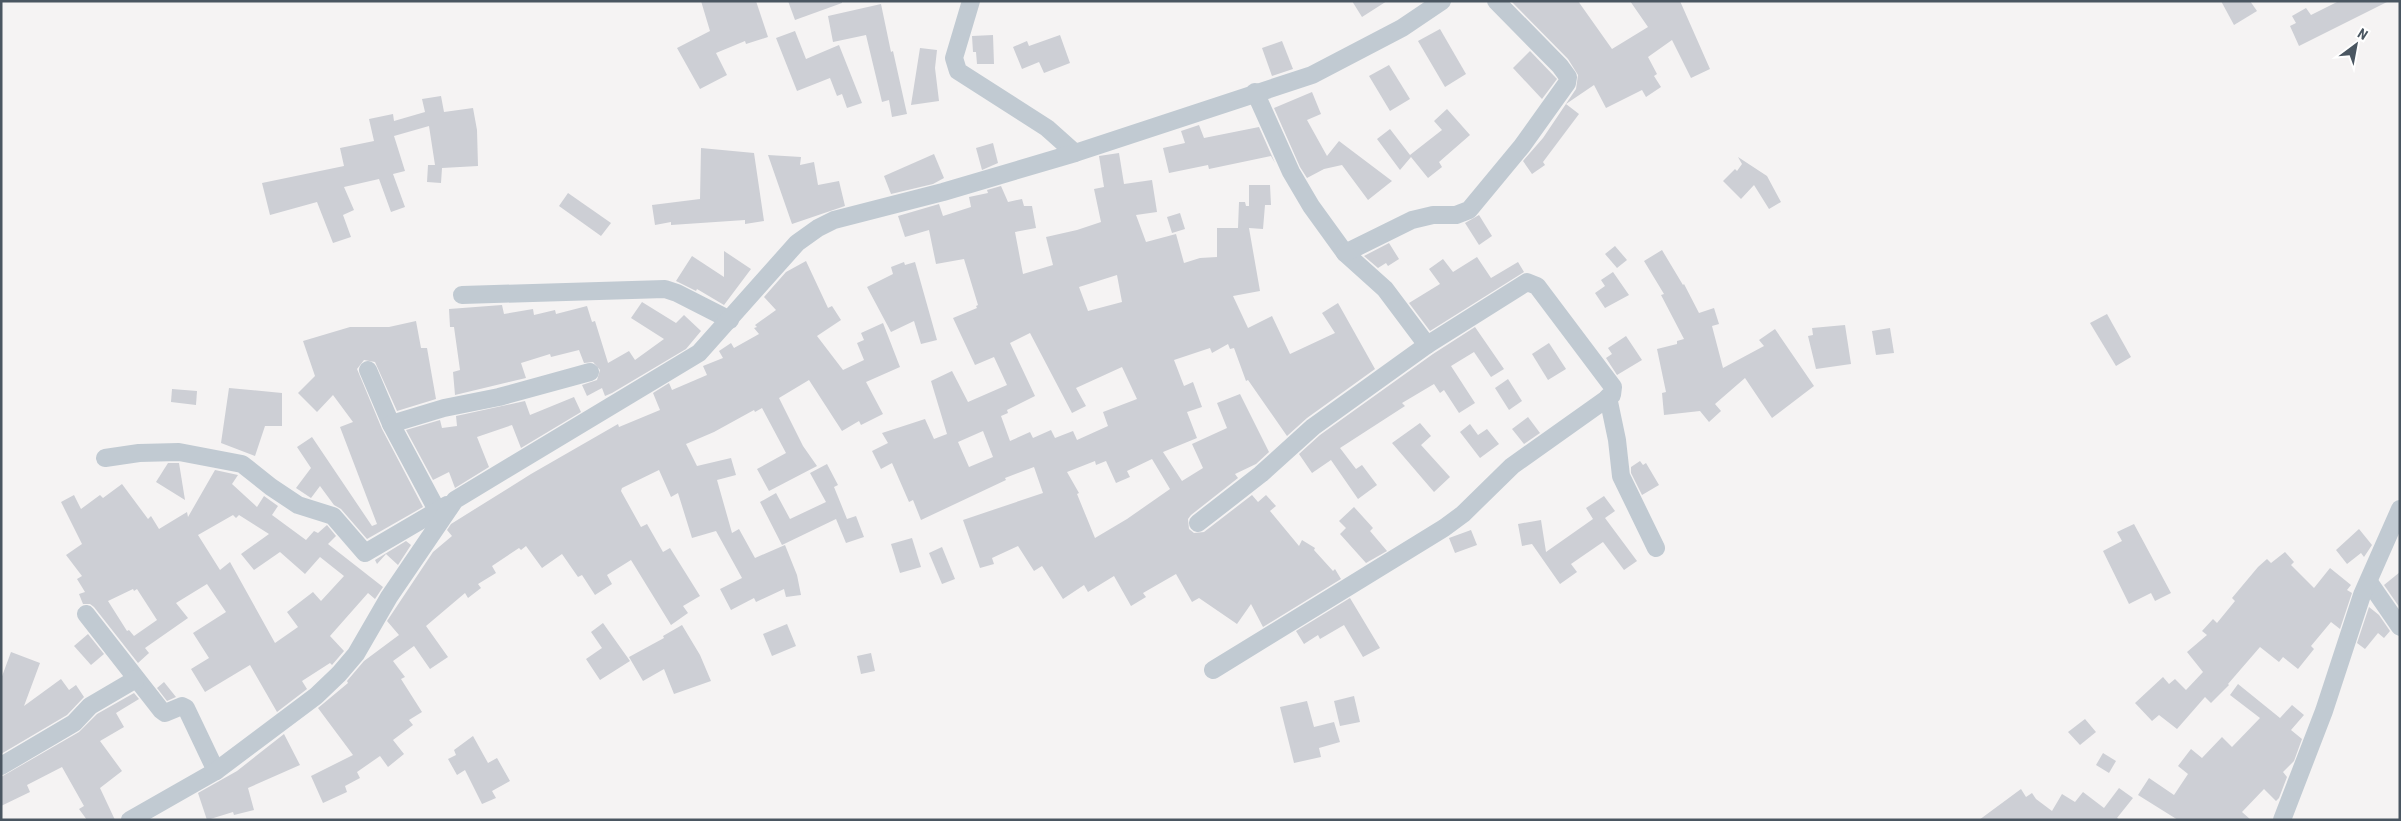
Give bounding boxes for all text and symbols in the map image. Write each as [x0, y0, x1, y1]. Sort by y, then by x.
north arrow [2331, 20, 2381, 70]
text: N [2355, 25, 2371, 43]

